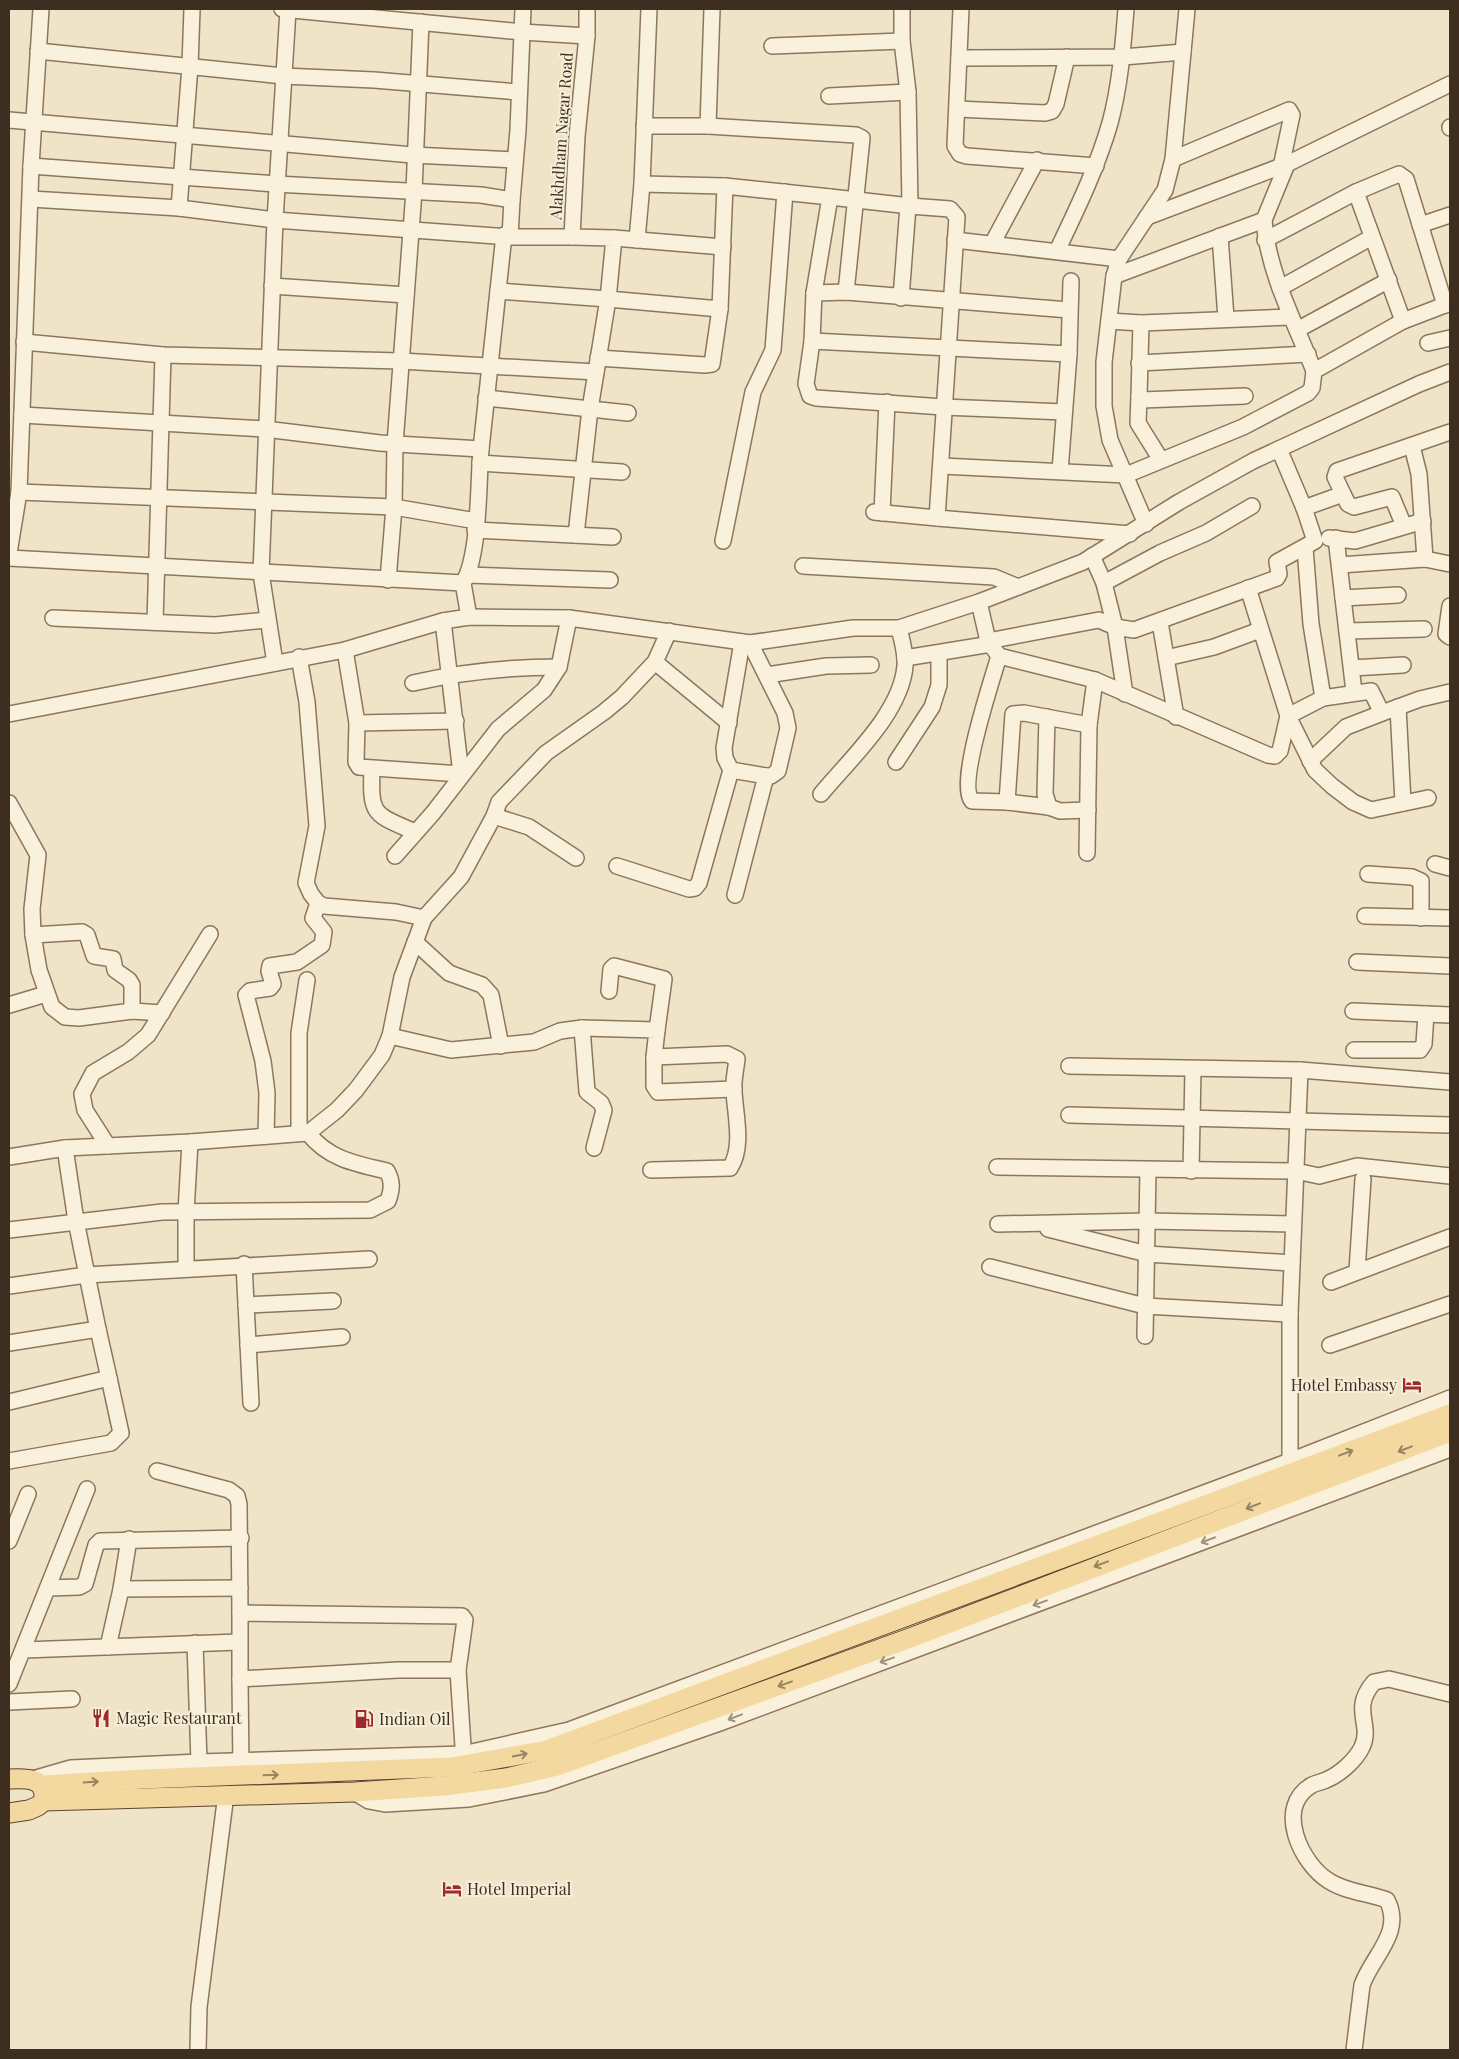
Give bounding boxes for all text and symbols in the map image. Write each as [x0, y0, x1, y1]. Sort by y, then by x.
street label: Alakhdham Nagar Road [544, 52, 577, 221]
place label: Hotel Embassy [1291, 1374, 1397, 1395]
hotel icon: Hotel Embassy [1401, 1374, 1423, 1396]
one-way arrow [1397, 1445, 1413, 1454]
one-way arrow [1338, 1448, 1353, 1457]
one-way arrow [1245, 1502, 1261, 1511]
one-way arrow [1201, 1536, 1216, 1545]
one-way arrow [1094, 1560, 1109, 1569]
one-way arrow [1032, 1599, 1048, 1608]
one-way arrow [880, 1656, 895, 1665]
one-way arrow [778, 1680, 793, 1689]
restaurant icon: Magic Restaurant [90, 1707, 112, 1729]
place label: Magic Restaurant [116, 1707, 242, 1728]
fuel station icon: Indian Oil [353, 1708, 375, 1730]
place label: Indian Oil [379, 1708, 451, 1729]
one-way arrow [728, 1713, 743, 1722]
one-way arrow [511, 1750, 527, 1759]
one-way arrow [263, 1770, 279, 1779]
one-way arrow [83, 1777, 99, 1787]
hotel icon: Hotel Imperial [441, 1878, 463, 1900]
place label: Hotel Imperial [467, 1878, 572, 1899]

